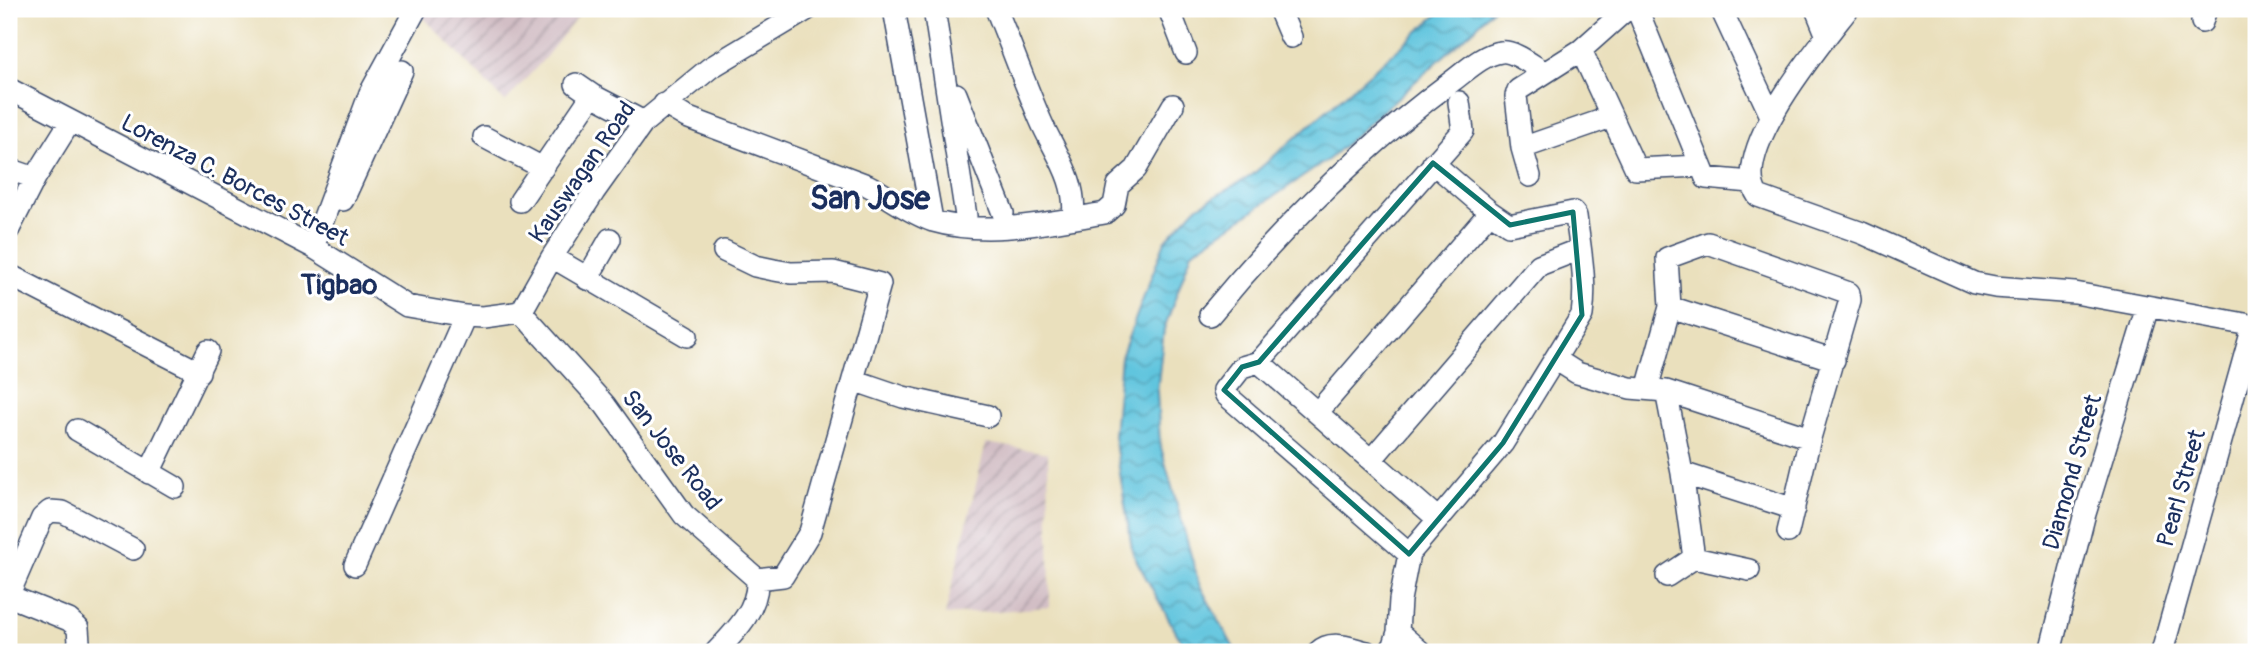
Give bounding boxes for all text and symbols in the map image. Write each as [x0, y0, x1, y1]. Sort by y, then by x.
street label: Kauswagan Road [523, 96, 642, 249]
street label: Lorenza C. Borces Street [116, 108, 354, 253]
district label: San Jose [810, 179, 931, 219]
district label: Tigbao [300, 268, 377, 303]
street label: San Jose Road [616, 384, 728, 516]
street label: Diamond Street [2036, 391, 2109, 553]
street label: Pearl Street [2151, 426, 2212, 550]

